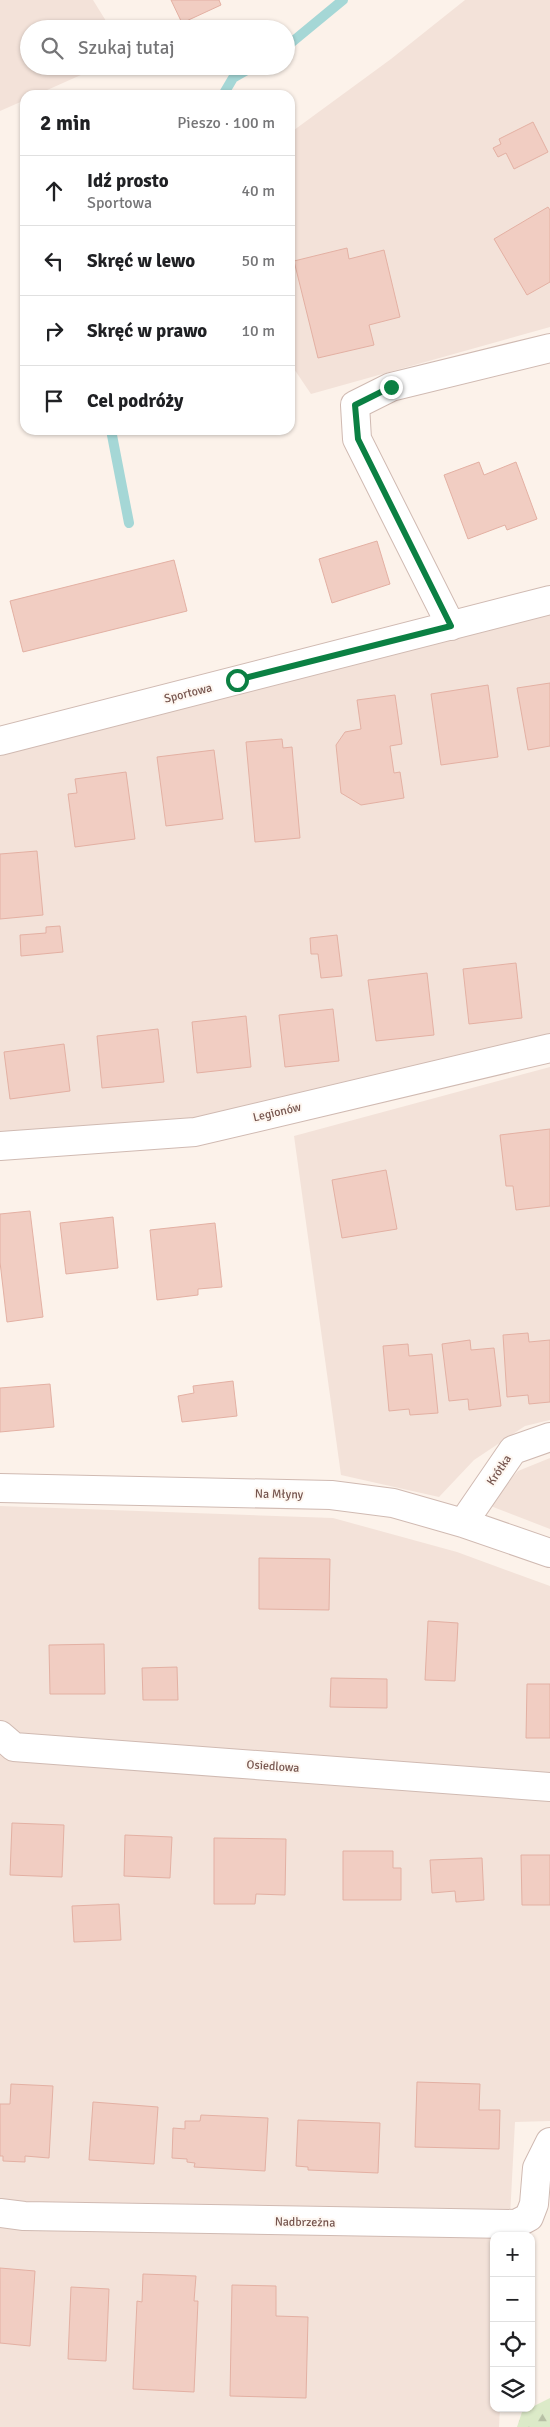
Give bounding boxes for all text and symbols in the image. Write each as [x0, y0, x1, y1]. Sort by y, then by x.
search box [20, 20, 295, 75]
icon: search [38, 34, 66, 62]
text: Szukaj tutaj [78, 36, 175, 60]
text: 2 min [40, 110, 91, 136]
text: Pieszo · 100 m [177, 113, 275, 133]
text: Idź prosto [87, 169, 169, 193]
icon: ahead [40, 177, 68, 205]
text: 40 m [241, 181, 275, 201]
text: Sportowa [87, 193, 152, 213]
icon: left [40, 247, 68, 275]
text: Skręć w lewo [87, 249, 195, 273]
text: 50 m [241, 251, 275, 271]
icon: right [40, 317, 68, 345]
text: Skręć w prawo [87, 319, 207, 343]
text: 10 m [241, 321, 275, 341]
route end [380, 376, 403, 399]
icon: arrive [40, 387, 68, 415]
text: Cel podróży [87, 389, 183, 413]
route start [226, 669, 249, 692]
street label: Sportowa [163, 680, 214, 707]
street label: Legionów [252, 1100, 303, 1125]
street label: Krótka [484, 1452, 515, 1488]
street label: Na Młyny [255, 1487, 304, 1502]
street label: Osiedlowa [246, 1757, 300, 1776]
street label: Nadbrzeżna [275, 2214, 335, 2231]
map controls [490, 2232, 535, 2412]
button: + [490, 2232, 535, 2277]
button: − [490, 2277, 535, 2322]
button: locate [490, 2322, 535, 2367]
button: layers [490, 2367, 535, 2412]

